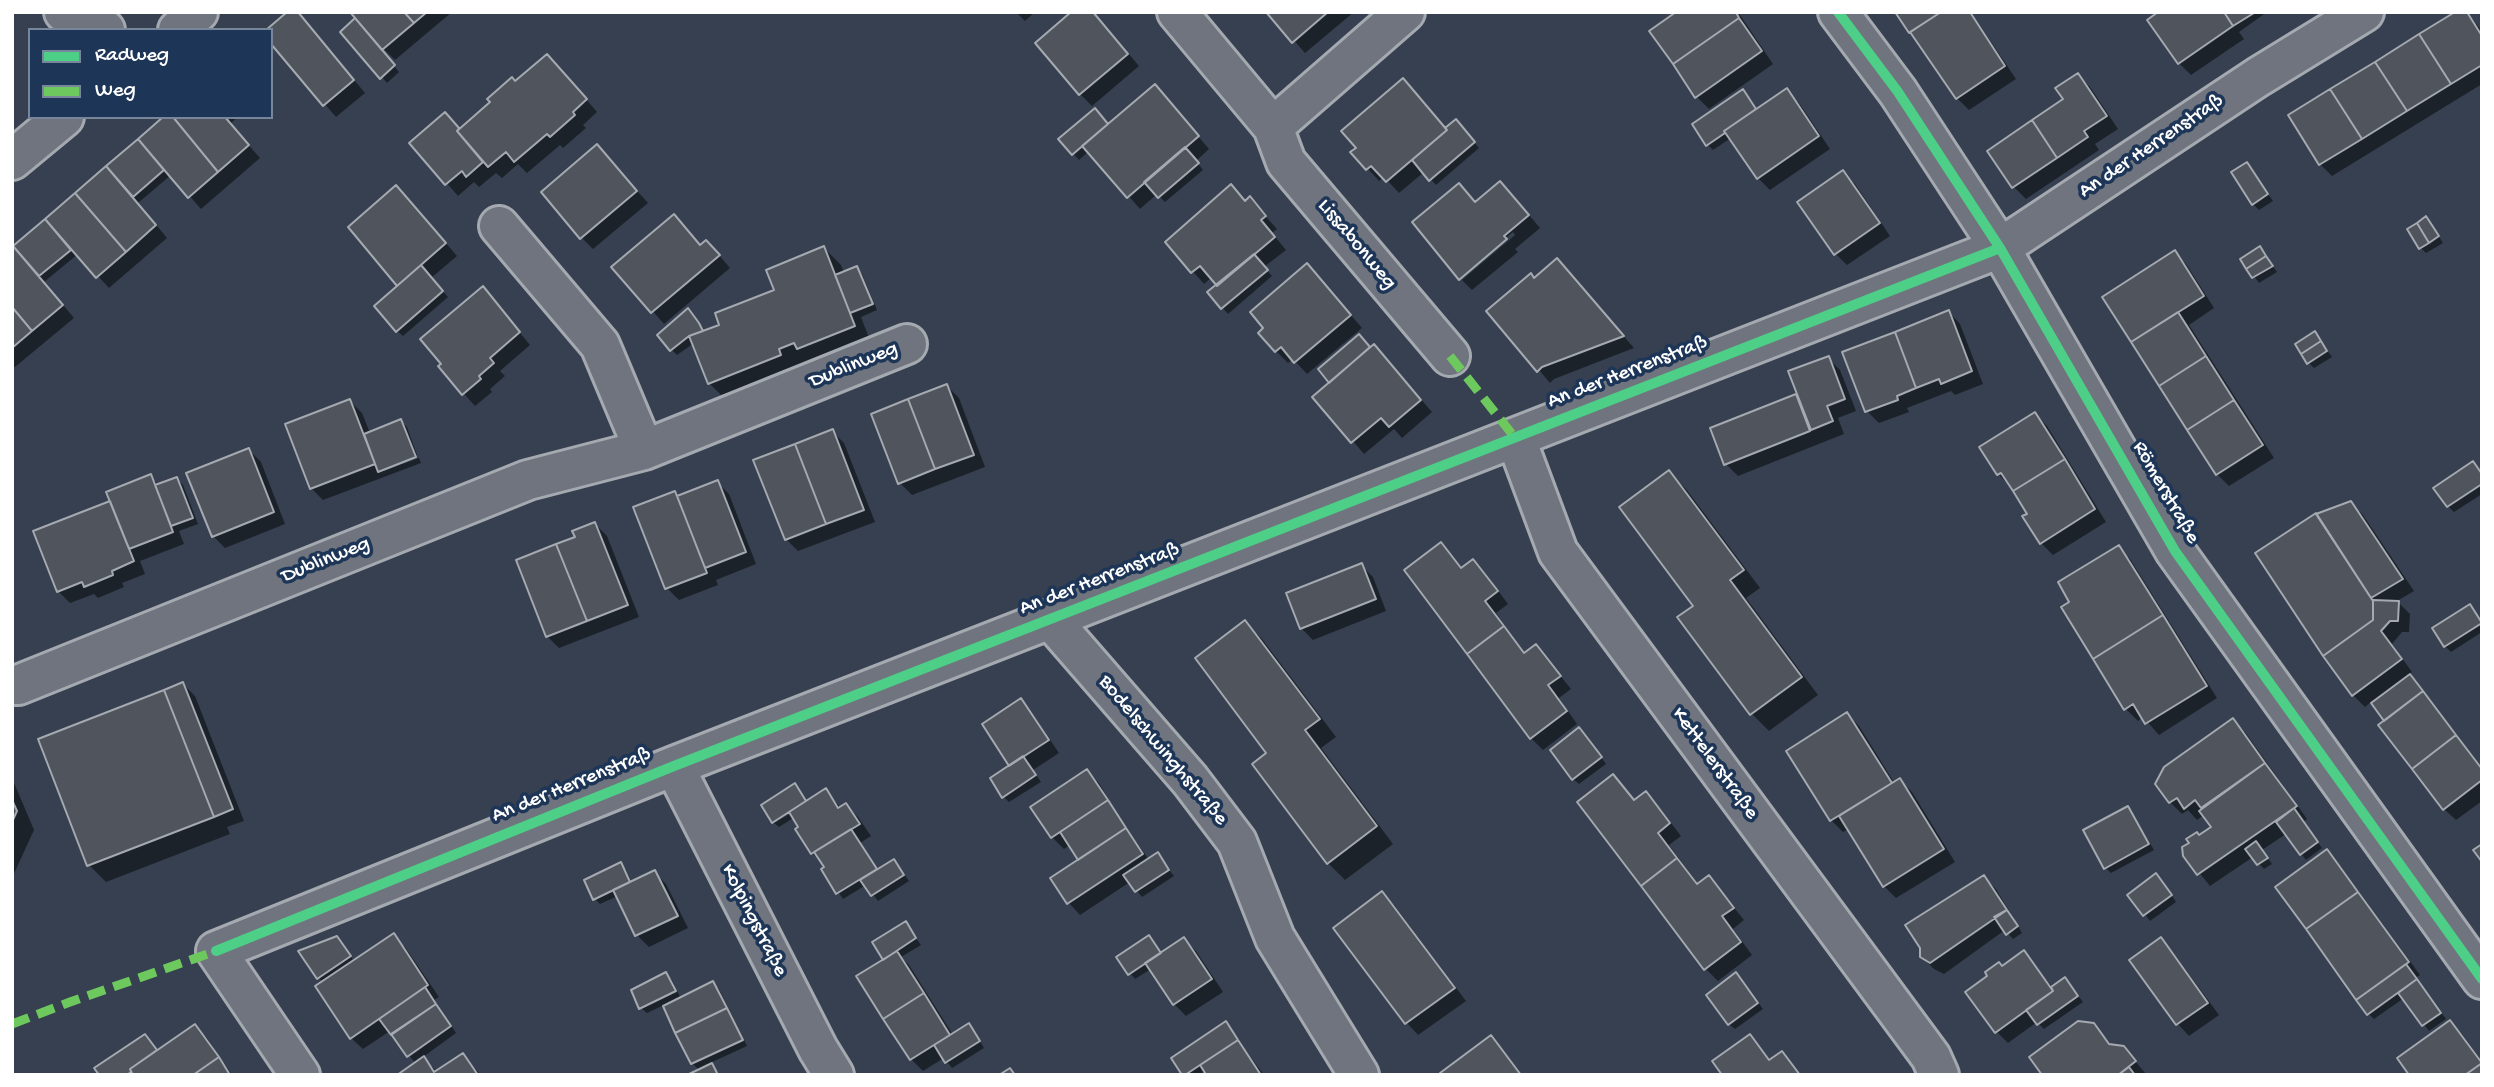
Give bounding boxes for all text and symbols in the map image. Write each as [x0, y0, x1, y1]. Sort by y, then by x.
legend [28, 28, 273, 119]
text: Radweg [95, 44, 169, 69]
text: Weg [95, 79, 136, 104]
street label: An der Herrenstraß [2075, 89, 2229, 205]
street label: Lissabonweg [1311, 195, 1401, 295]
street label: An der Herrenstraß [1544, 331, 1712, 415]
street label: Dublinweg [806, 337, 902, 395]
street label: Römerstraße [2126, 437, 2204, 549]
street label: Dublinweg [278, 532, 374, 590]
street label: An der Herrenstraß [1016, 538, 1184, 622]
street label: Bodelschwinghstraße [1092, 671, 1232, 831]
street label: Kettelerstraße [1665, 703, 1763, 825]
street label: An der Herrenstraß [489, 743, 655, 829]
street label: Kolpingstraße [714, 861, 792, 981]

